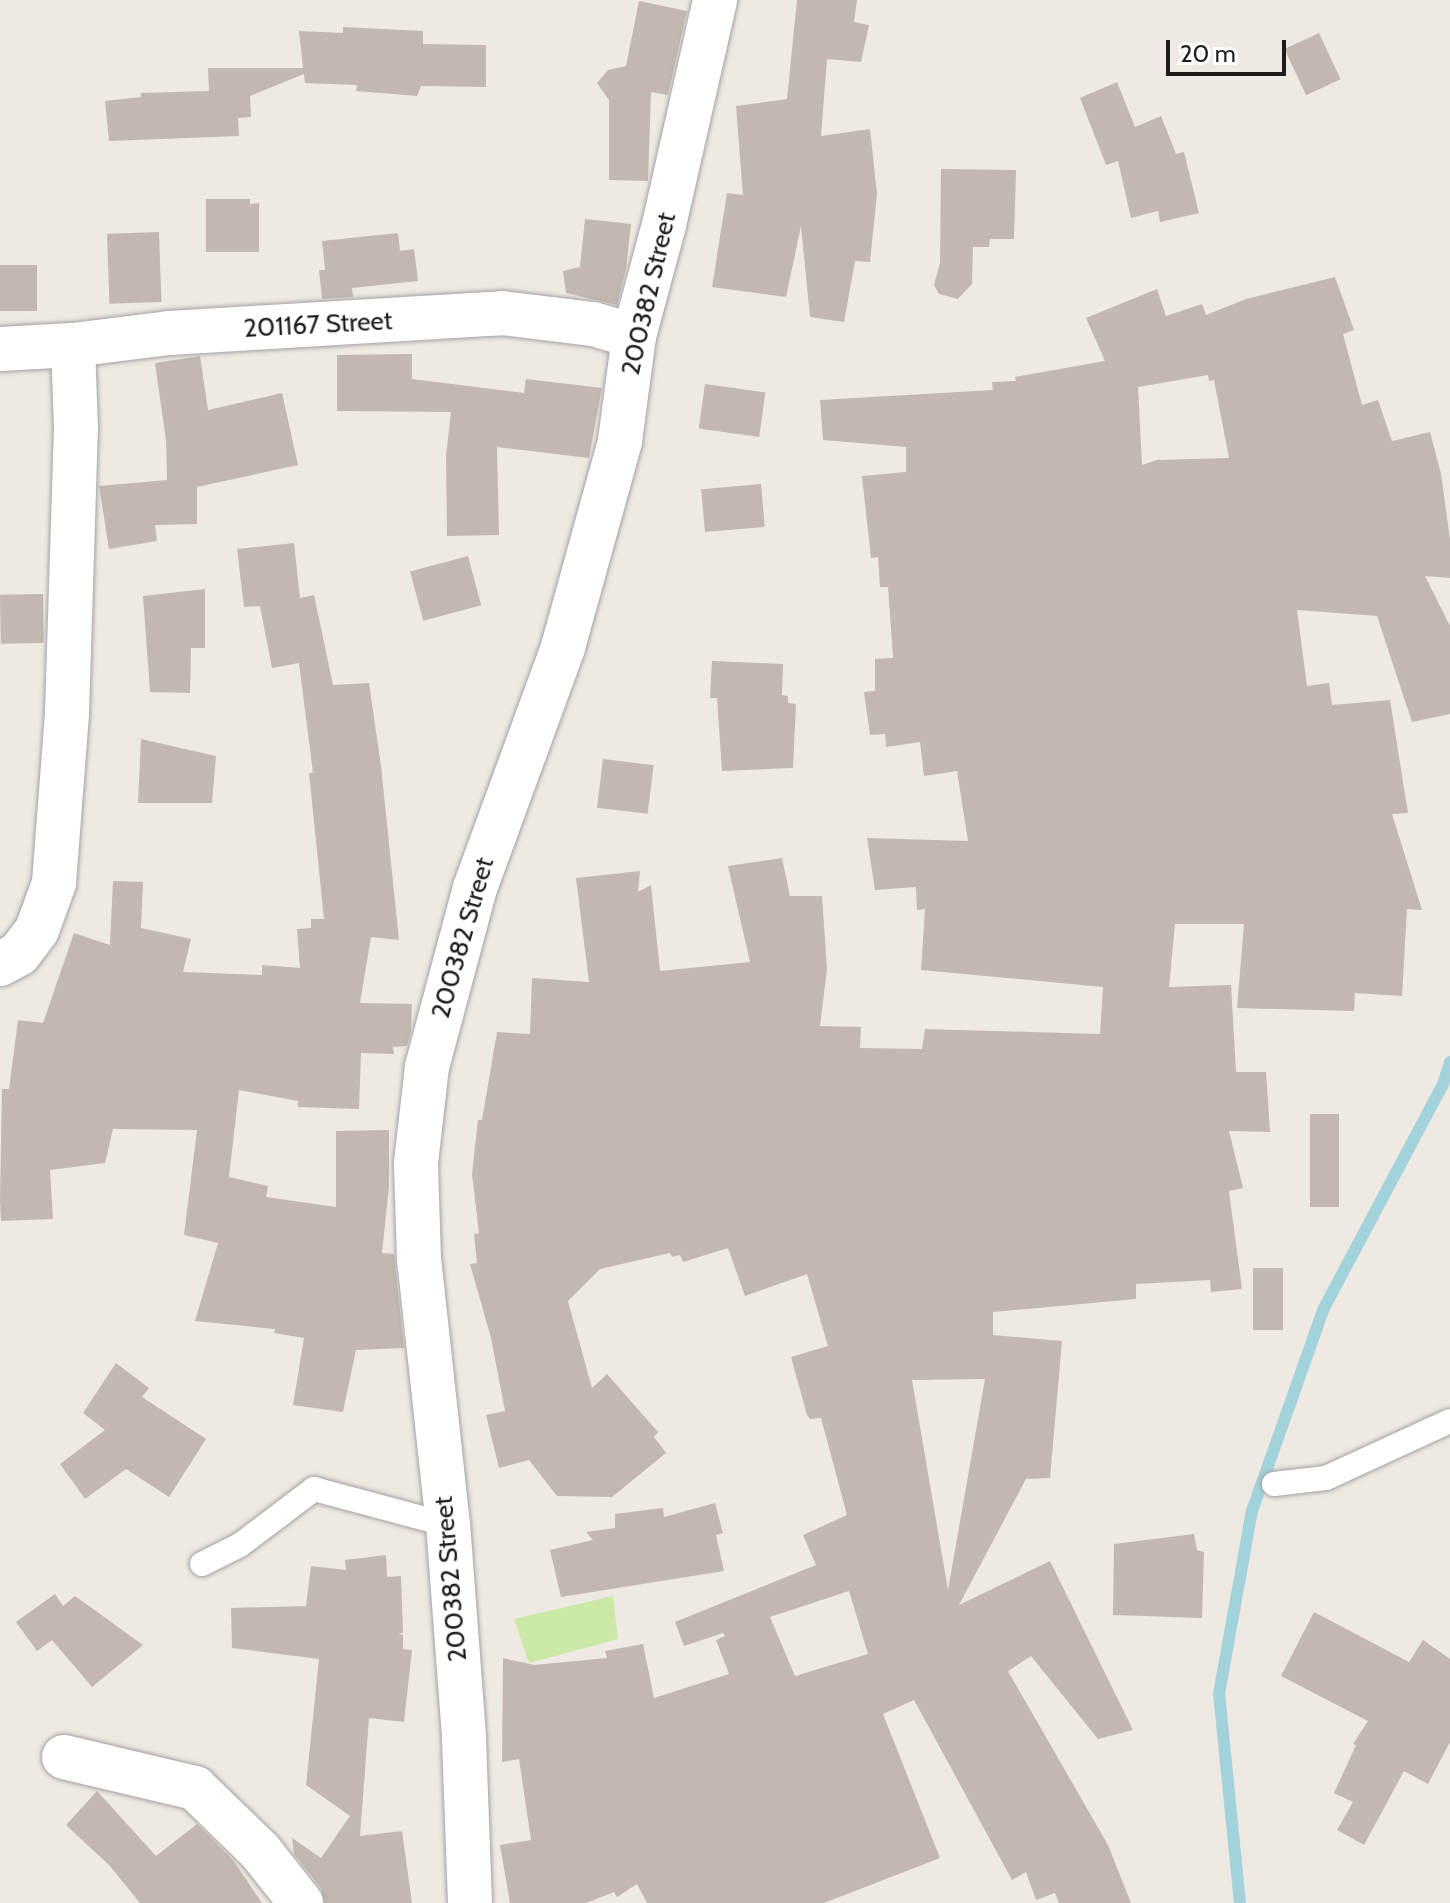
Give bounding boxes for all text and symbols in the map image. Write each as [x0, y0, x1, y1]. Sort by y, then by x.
scale bar [1170, 24, 1290, 74]
text: 20 m [1180, 39, 1236, 68]
street label: 200382 Street [615, 210, 683, 378]
street label: 201167 Street [243, 306, 393, 344]
street label: 200382 Street [425, 854, 501, 1022]
street label: 200382 Street [428, 1495, 474, 1663]

